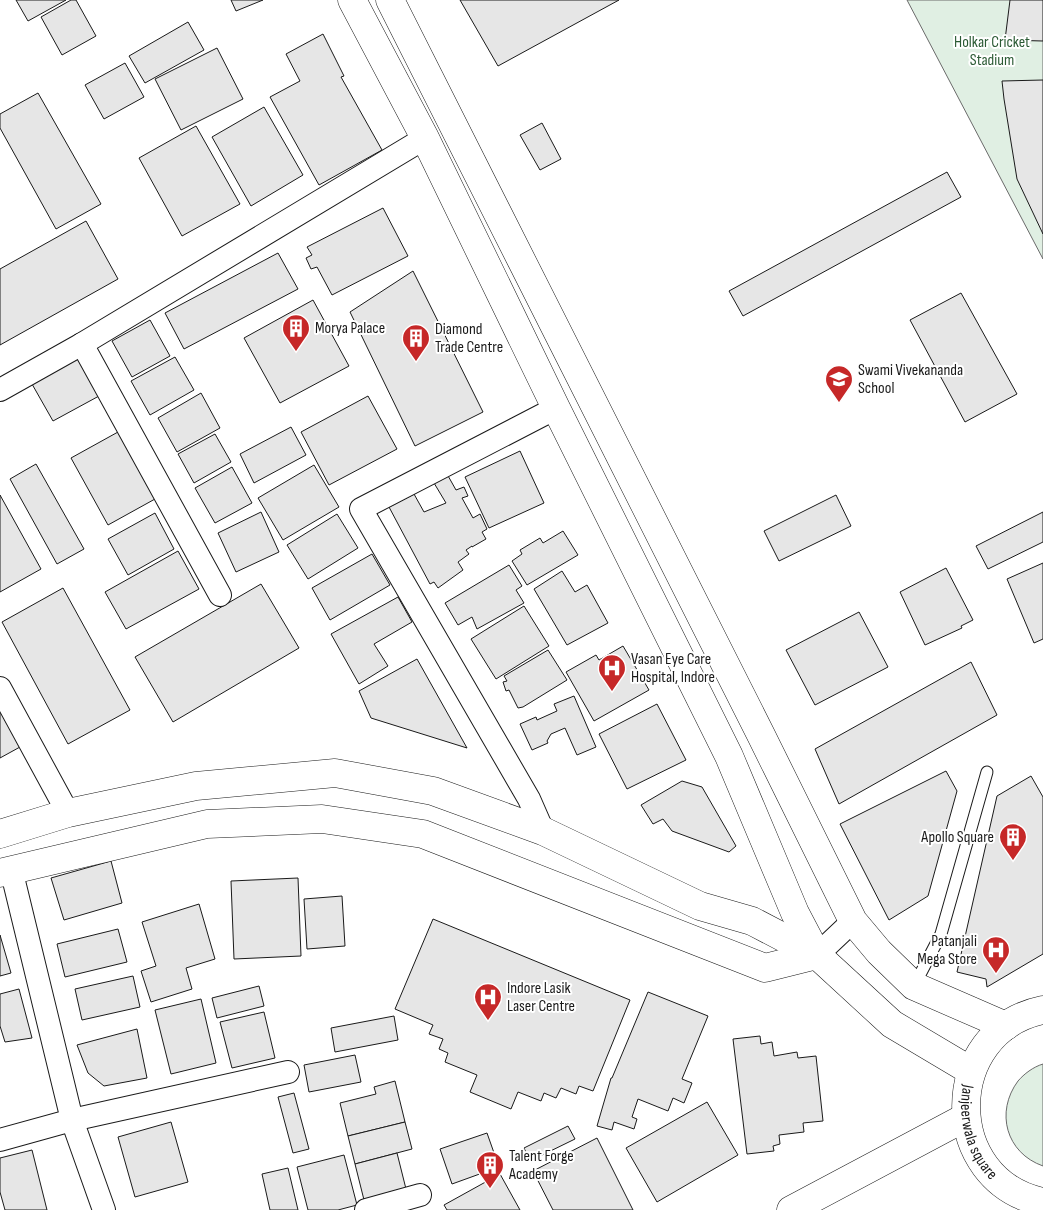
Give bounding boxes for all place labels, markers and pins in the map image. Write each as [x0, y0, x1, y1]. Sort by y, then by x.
building icon: Morya Palace [281, 313, 311, 352]
place label: Morya Palace [315, 319, 385, 338]
place label: Diamond Trade Centre [435, 320, 503, 357]
building icon: Diamond Trade Centre [401, 323, 431, 362]
place label: Swami Vivekananda School [858, 361, 963, 398]
school or university icon: Swami Vivekananda School [824, 364, 854, 403]
place label: Vasan Eye Care Hospital, Indore [631, 650, 715, 687]
hospital icon: Vasan Eye Care Hospital, Indore [597, 653, 627, 692]
building icon: Apollo Square [998, 822, 1028, 861]
place label: Apollo Square [920, 828, 994, 847]
place label: Patanjali Mega Store [917, 932, 977, 969]
hospital icon: Patanjali Mega Store [981, 935, 1011, 974]
place label: Indore Lasik Laser Centre [507, 979, 575, 1016]
hospital icon: Indore Lasik Laser Centre [473, 982, 503, 1021]
place label: Talent Forge Academy [508, 1147, 574, 1184]
building icon: Talent Forge Academy [475, 1150, 505, 1189]

